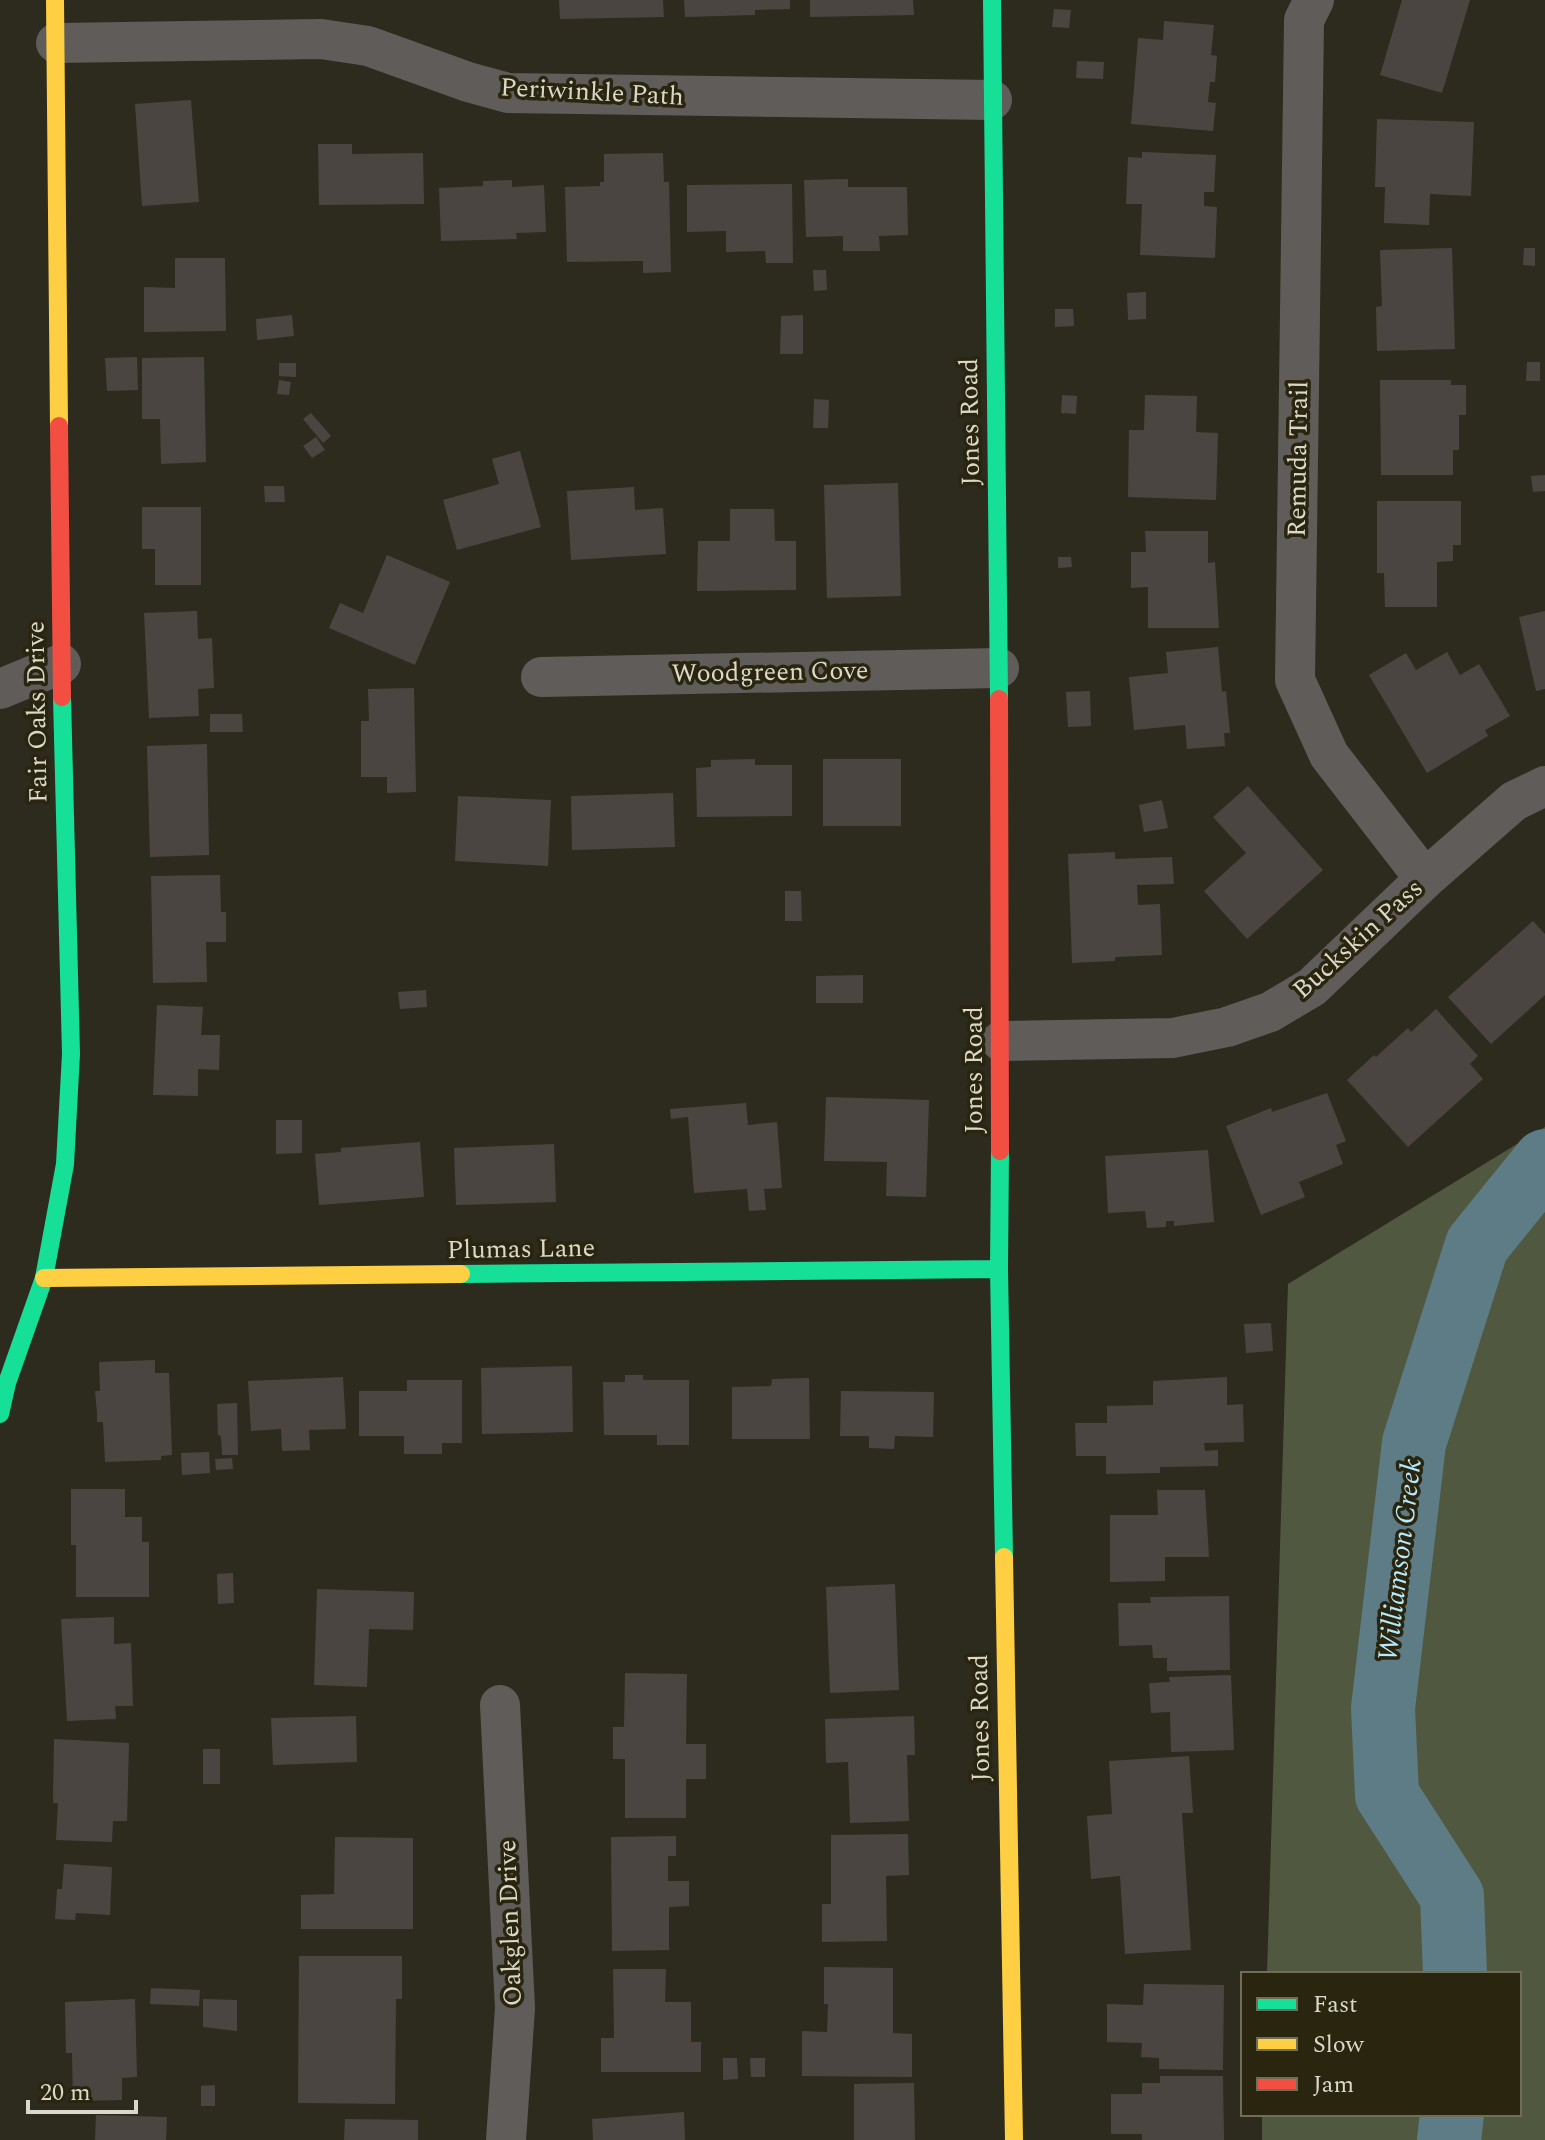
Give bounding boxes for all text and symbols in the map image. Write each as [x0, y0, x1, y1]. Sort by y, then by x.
street label: Periwinkle Path [499, 67, 685, 117]
street label: Jones Road [949, 358, 991, 486]
street label: Remuda Trail [1277, 381, 1319, 537]
street label: Fair Oaks Drive [15, 621, 59, 803]
street label: Woodgreen Cove [671, 650, 869, 694]
street label: Buckskin Pass [1284, 869, 1432, 1009]
street label: Jones Road [954, 1006, 994, 1134]
street label: Plumas Lane [446, 1228, 596, 1270]
water label: Williamson Creek [1366, 1456, 1434, 1664]
street label: Jones Road [959, 1654, 1001, 1782]
street label: Oakglen Drive [487, 1839, 533, 2007]
legend [1241, 1972, 1521, 2116]
text: Fast [1313, 1987, 1358, 2023]
text: Slow [1313, 2027, 1365, 2063]
scale bar [28, 2064, 136, 2114]
text: Jam [1313, 2067, 1354, 2103]
text: 20 m [40, 2075, 91, 2111]

